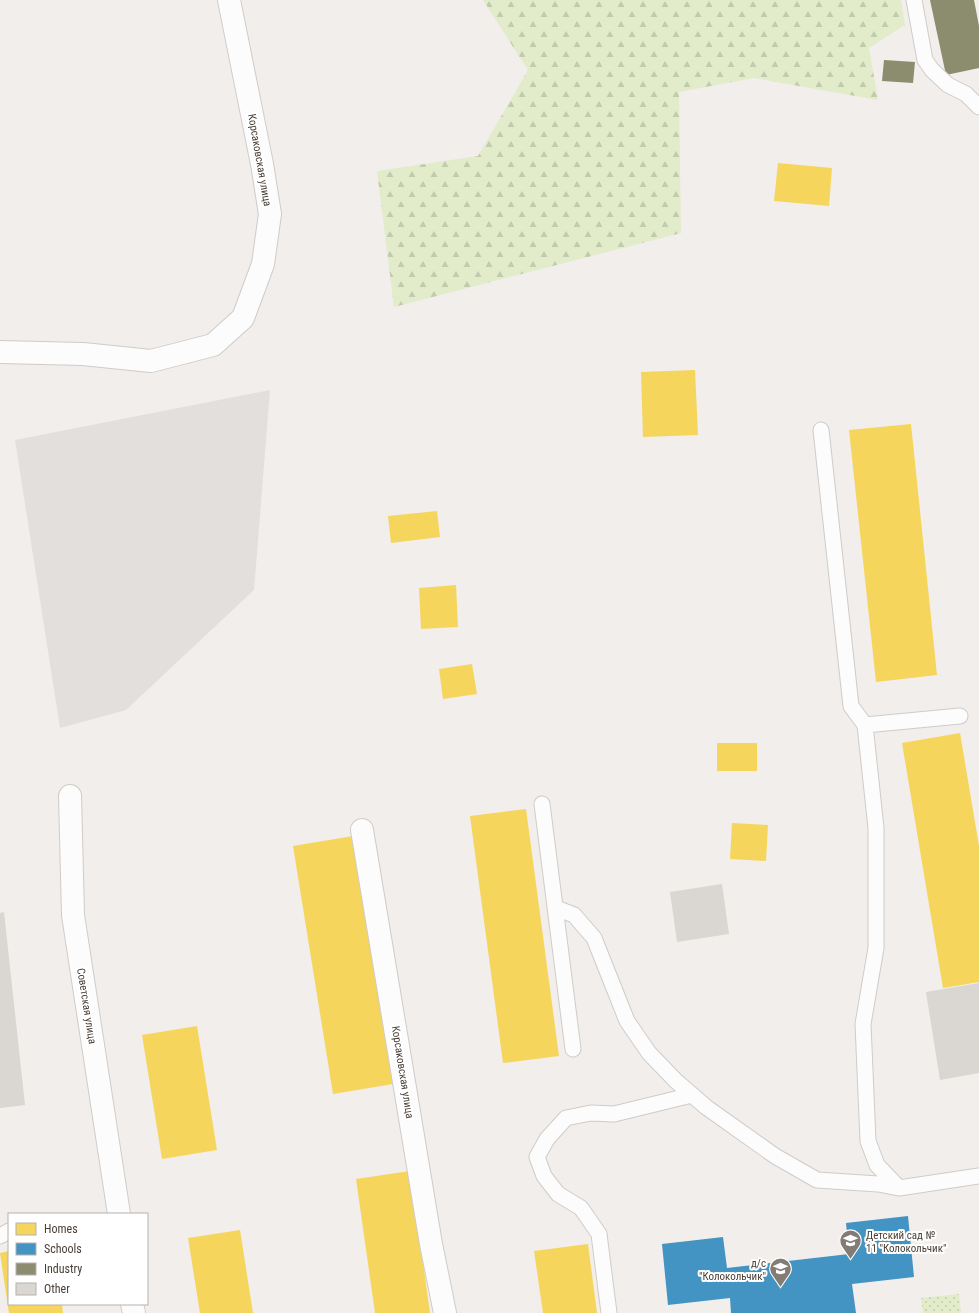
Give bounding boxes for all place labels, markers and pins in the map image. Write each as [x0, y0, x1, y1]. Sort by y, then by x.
school or university icon: Детский сад № 11 "Колокольчик" [837, 1228, 863, 1261]
place label: Детский сад № 11 "Колокольчик" [866, 1229, 946, 1255]
school or university icon: д/с "Колокольчик" [768, 1256, 794, 1289]
place label: д/с "Колокольчик" [699, 1257, 766, 1283]

